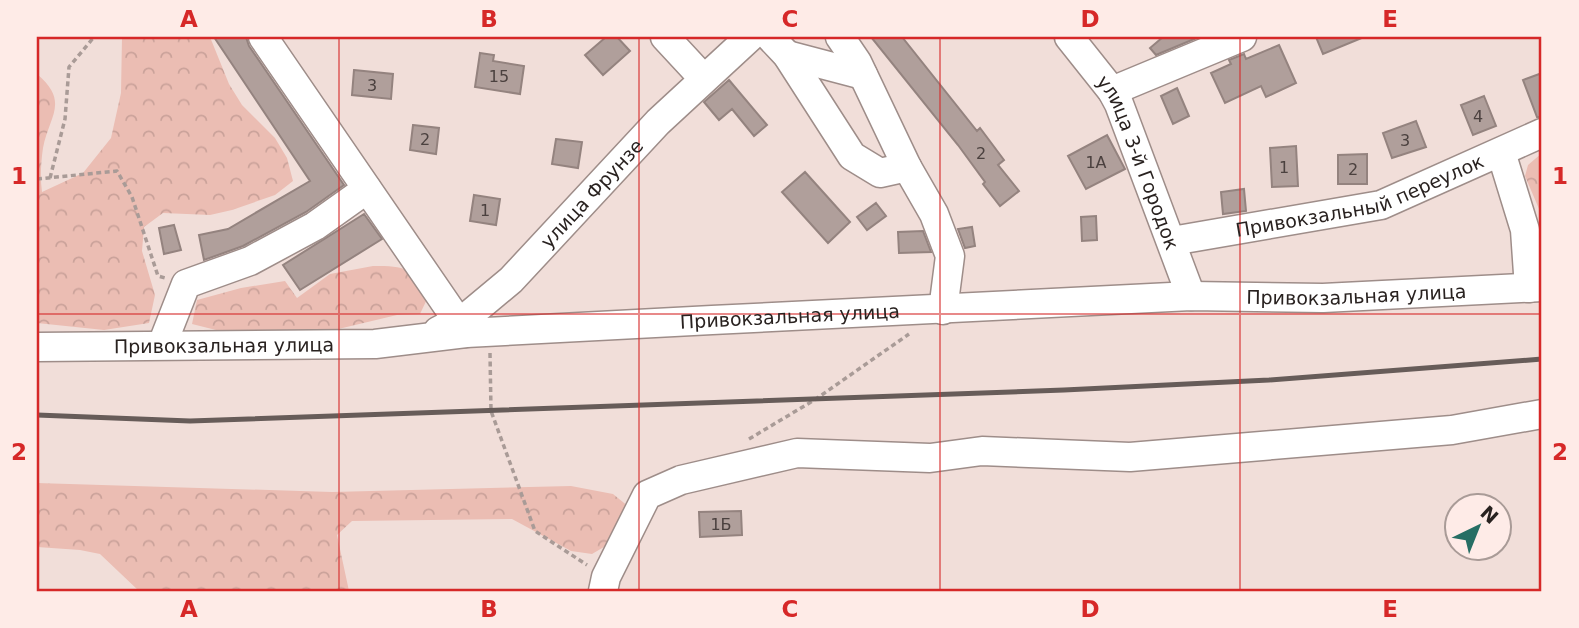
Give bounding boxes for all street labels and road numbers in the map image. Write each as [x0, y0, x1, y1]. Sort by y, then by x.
street label: улица 3-й Городок [1093, 70, 1184, 253]
street label: улица Фрунзе [536, 134, 648, 252]
street label: Привокзальный переулок [1234, 150, 1487, 241]
street label: Привокзальная улица [1246, 280, 1467, 309]
street label: Привокзальная улица [679, 300, 900, 333]
street label: Привокзальная улица [114, 333, 334, 357]

